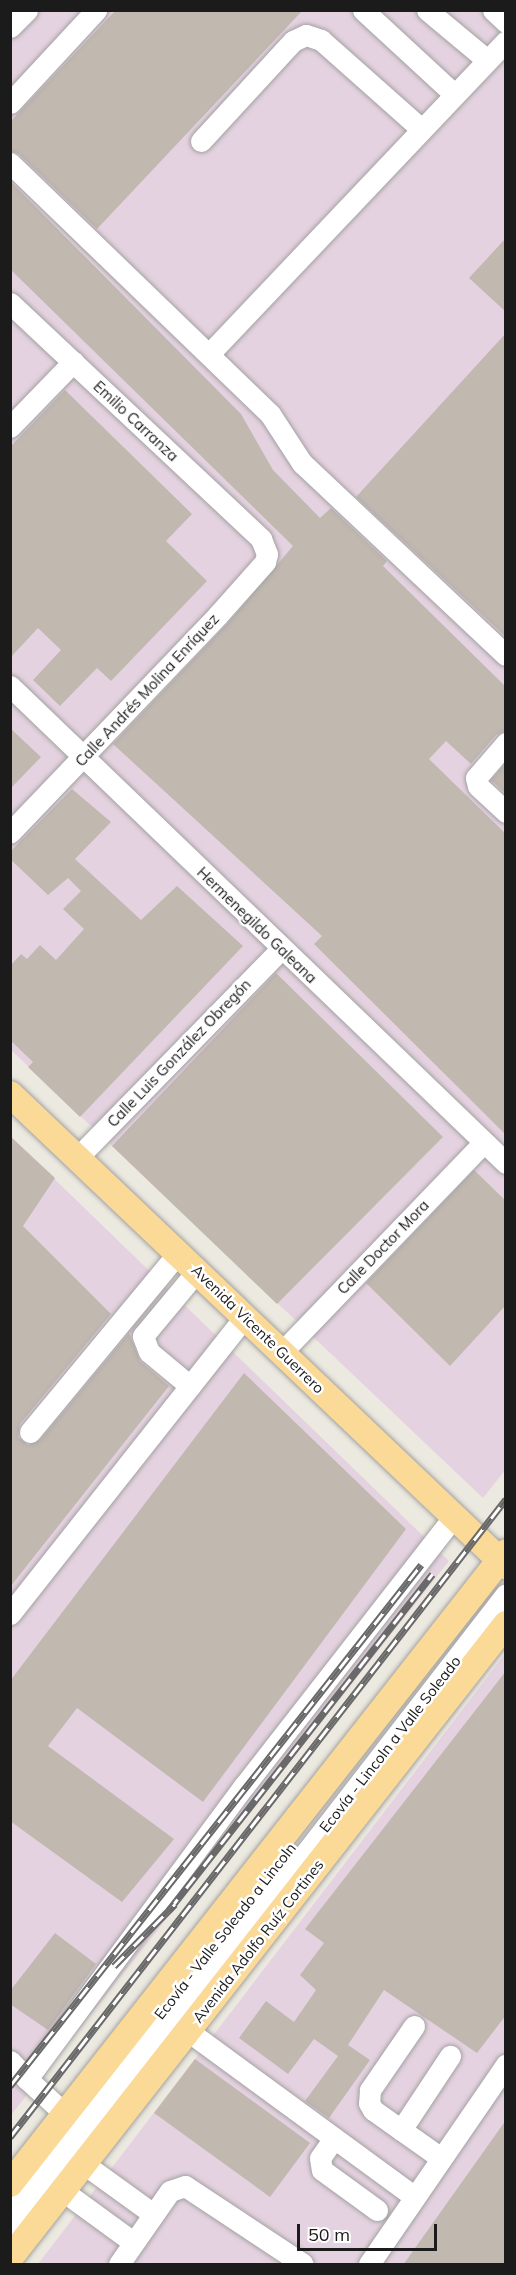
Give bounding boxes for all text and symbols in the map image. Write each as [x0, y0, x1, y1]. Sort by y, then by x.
street label: Emilio Carranza [90, 377, 182, 465]
street label: Calle Andrés Molina Enríquez [71, 610, 223, 770]
street label: Hermenegildo Galeana [193, 863, 321, 987]
street label: Calle Luis González Obregón [103, 975, 255, 1131]
street label: Calle Doctor Mora [333, 1196, 433, 1298]
street label: Avenida Vicente Guerrero [188, 1261, 328, 1397]
street label: Ecovía - Lincoln a Valle Soleado [316, 1652, 464, 1836]
street label: Ecovía - Valle Soleado a Lincoln [151, 1839, 299, 2023]
street label: Avenida Adolfo Ruíz Cortines [189, 1856, 327, 2026]
scale bar [300, 2212, 440, 2250]
text: 50 m [308, 2223, 350, 2246]

